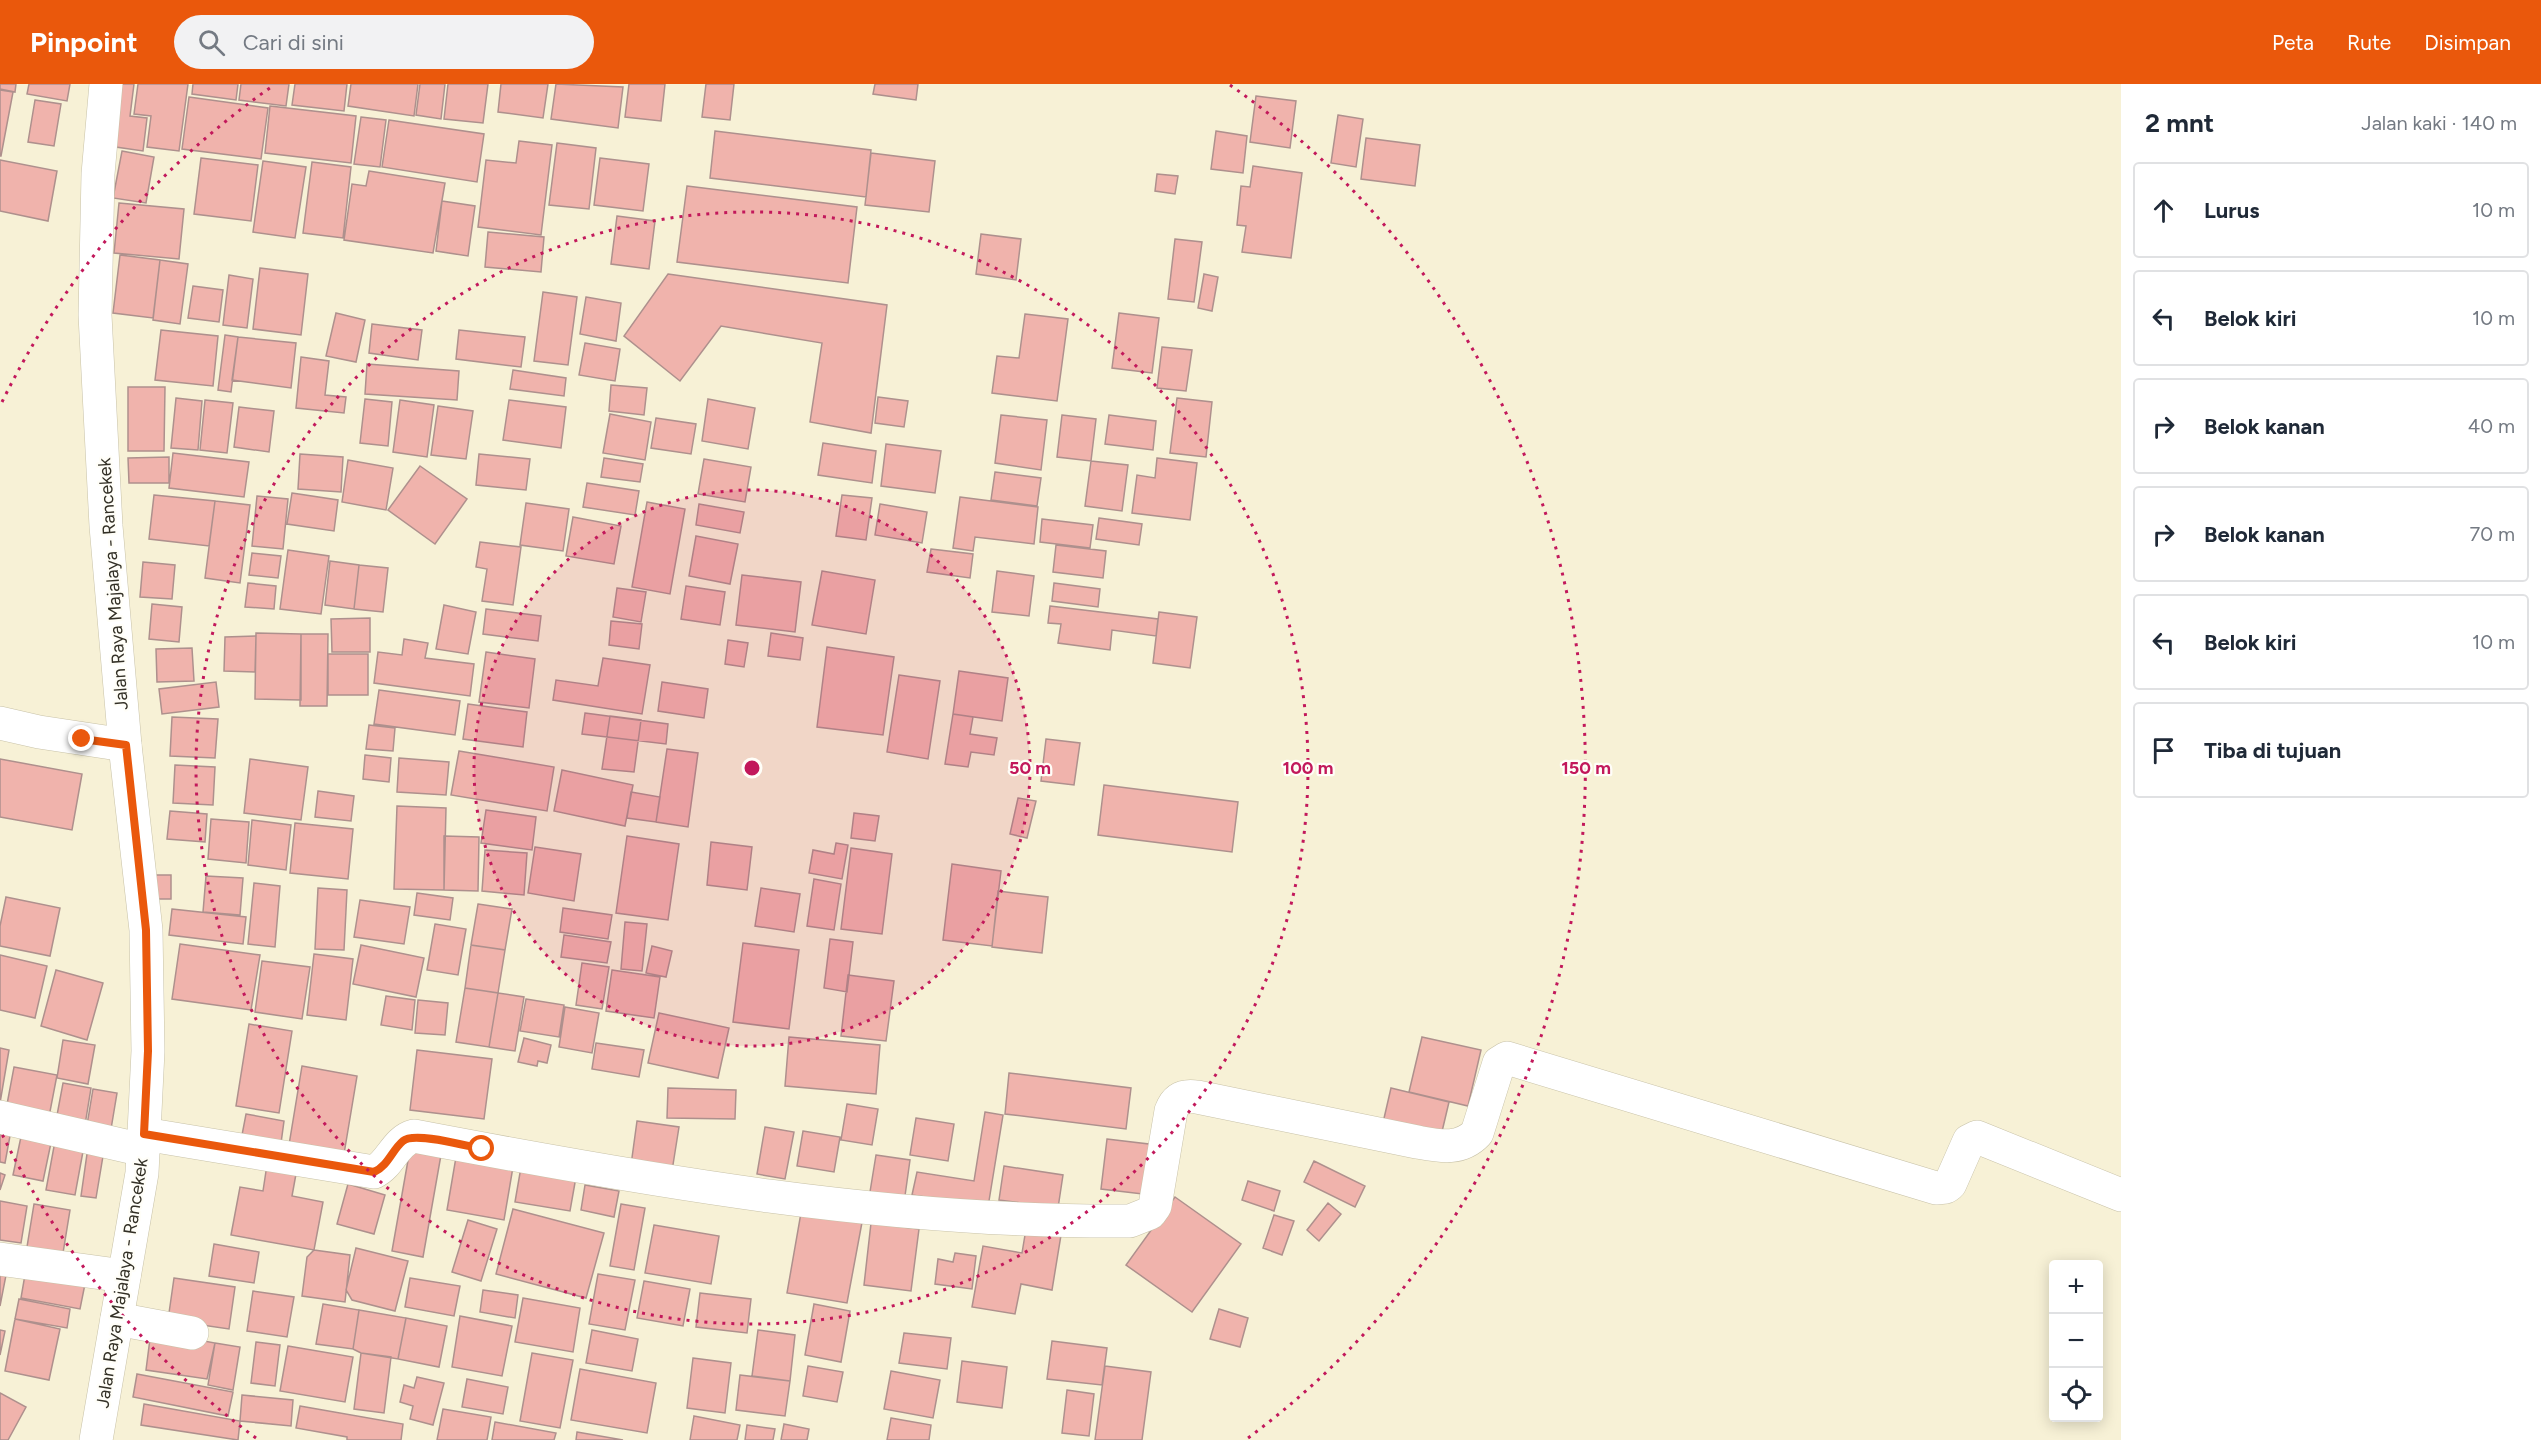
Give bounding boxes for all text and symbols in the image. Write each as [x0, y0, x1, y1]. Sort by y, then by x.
search box [174, 15, 594, 69]
text: Pinpoint [30, 25, 138, 59]
icon: search [195, 26, 228, 59]
text: Cari di sini [243, 29, 344, 56]
text: Peta [2272, 30, 2314, 55]
text: Rute [2347, 30, 2391, 55]
text: Disimpan [2424, 30, 2511, 55]
text: 2 mnt [2145, 107, 2214, 139]
text: Jalan kaki · 140 m [2361, 111, 2517, 135]
icon: ahead [2147, 194, 2180, 227]
text: Lurus [2204, 197, 2259, 224]
text: 10 m [2472, 198, 2515, 222]
icon: left [2147, 302, 2180, 335]
text: Belok kiri [2204, 305, 2297, 332]
text: 10 m [2472, 306, 2515, 330]
icon: right [2147, 410, 2180, 443]
text: Belok kanan [2204, 413, 2325, 440]
text: 40 m [2468, 414, 2515, 438]
street label: Jalan Raya Majalaya - Rancekek [93, 457, 133, 711]
icon: right [2147, 518, 2180, 551]
text: Belok kanan [2204, 521, 2325, 548]
text: 70 m [2469, 522, 2515, 546]
icon: left [2147, 626, 2180, 659]
text: Belok kiri [2204, 629, 2297, 656]
text: 10 m [2472, 630, 2515, 654]
route end [68, 725, 94, 751]
icon: arrive [2147, 734, 2180, 767]
text: Tiba di tujuan [2204, 737, 2341, 764]
text: 50 m [1009, 757, 1051, 779]
text: 100 m [1283, 757, 1333, 779]
text: 150 m [1561, 757, 1611, 779]
centre of rings [742, 758, 762, 778]
route start [468, 1135, 494, 1161]
street label: Jalan Raya Majalaya - Rancekek [91, 1156, 153, 1410]
map controls [2049, 1260, 2103, 1422]
button: + [2049, 1260, 2103, 1314]
button: − [2049, 1314, 2103, 1368]
button: locate [2049, 1368, 2103, 1422]

